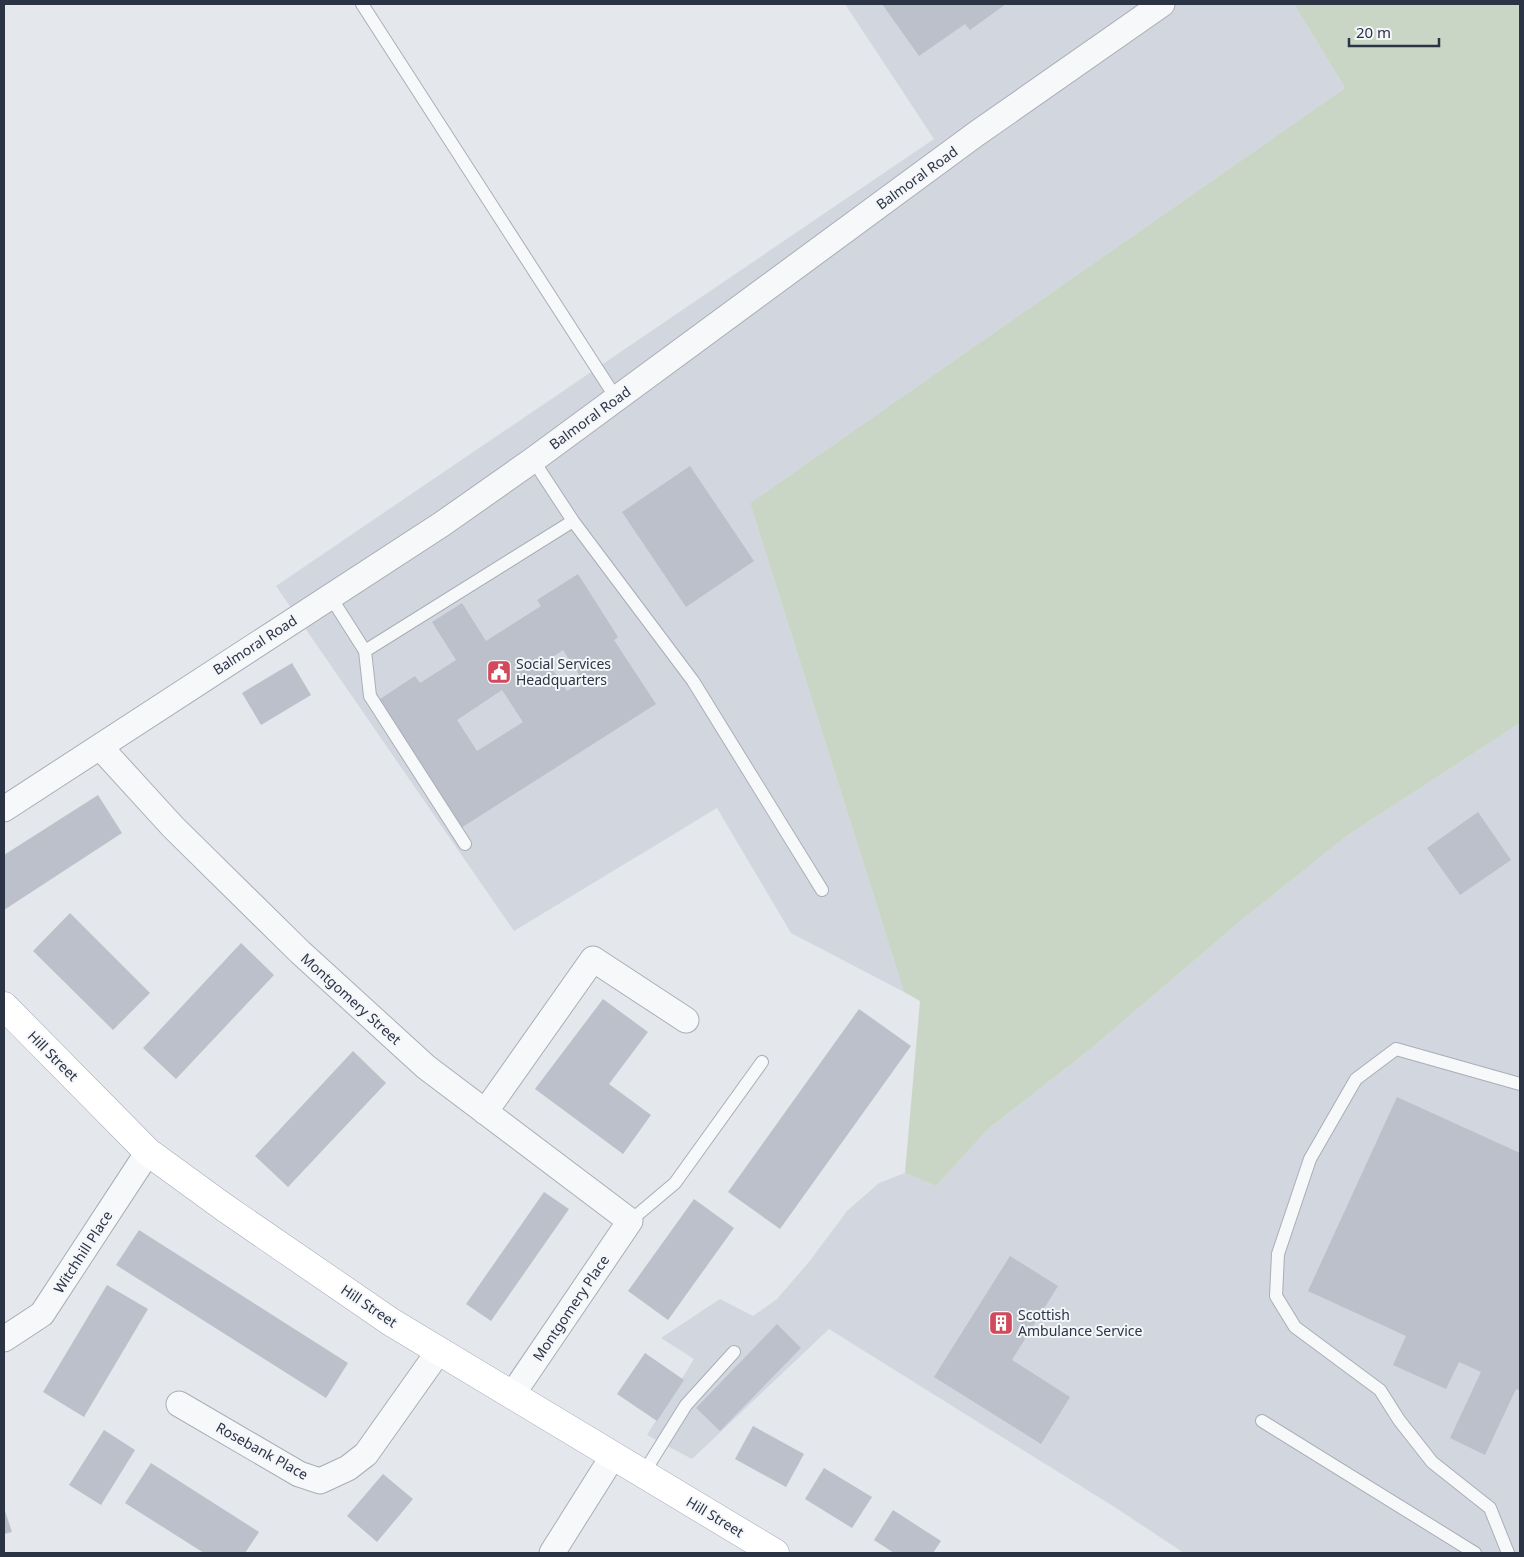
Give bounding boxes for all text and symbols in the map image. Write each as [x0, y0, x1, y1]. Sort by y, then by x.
scale bar [1349, 15, 1439, 47]
text: 20 m [1356, 22, 1391, 42]
street label: Balmoral Road [872, 142, 961, 214]
street label: Balmoral Road [545, 382, 634, 454]
street label: Balmoral Road [209, 610, 300, 679]
place label: Social Services Headquarters [516, 654, 611, 689]
public building icon: Social Services Headquarters [486, 659, 512, 685]
street label: Montgomery Street [297, 949, 405, 1049]
street label: Hill Street [24, 1026, 83, 1085]
street label: Witchhill Place [49, 1207, 116, 1297]
street label: Montgomery Place [528, 1251, 613, 1364]
street label: Hill Street [337, 1280, 401, 1331]
place label: Scottish Ambulance Service [1018, 1305, 1142, 1340]
building icon: Scottish Ambulance Service [988, 1310, 1014, 1336]
street label: Rosebank Place [213, 1417, 312, 1484]
street label: Hill Street [683, 1492, 748, 1541]

